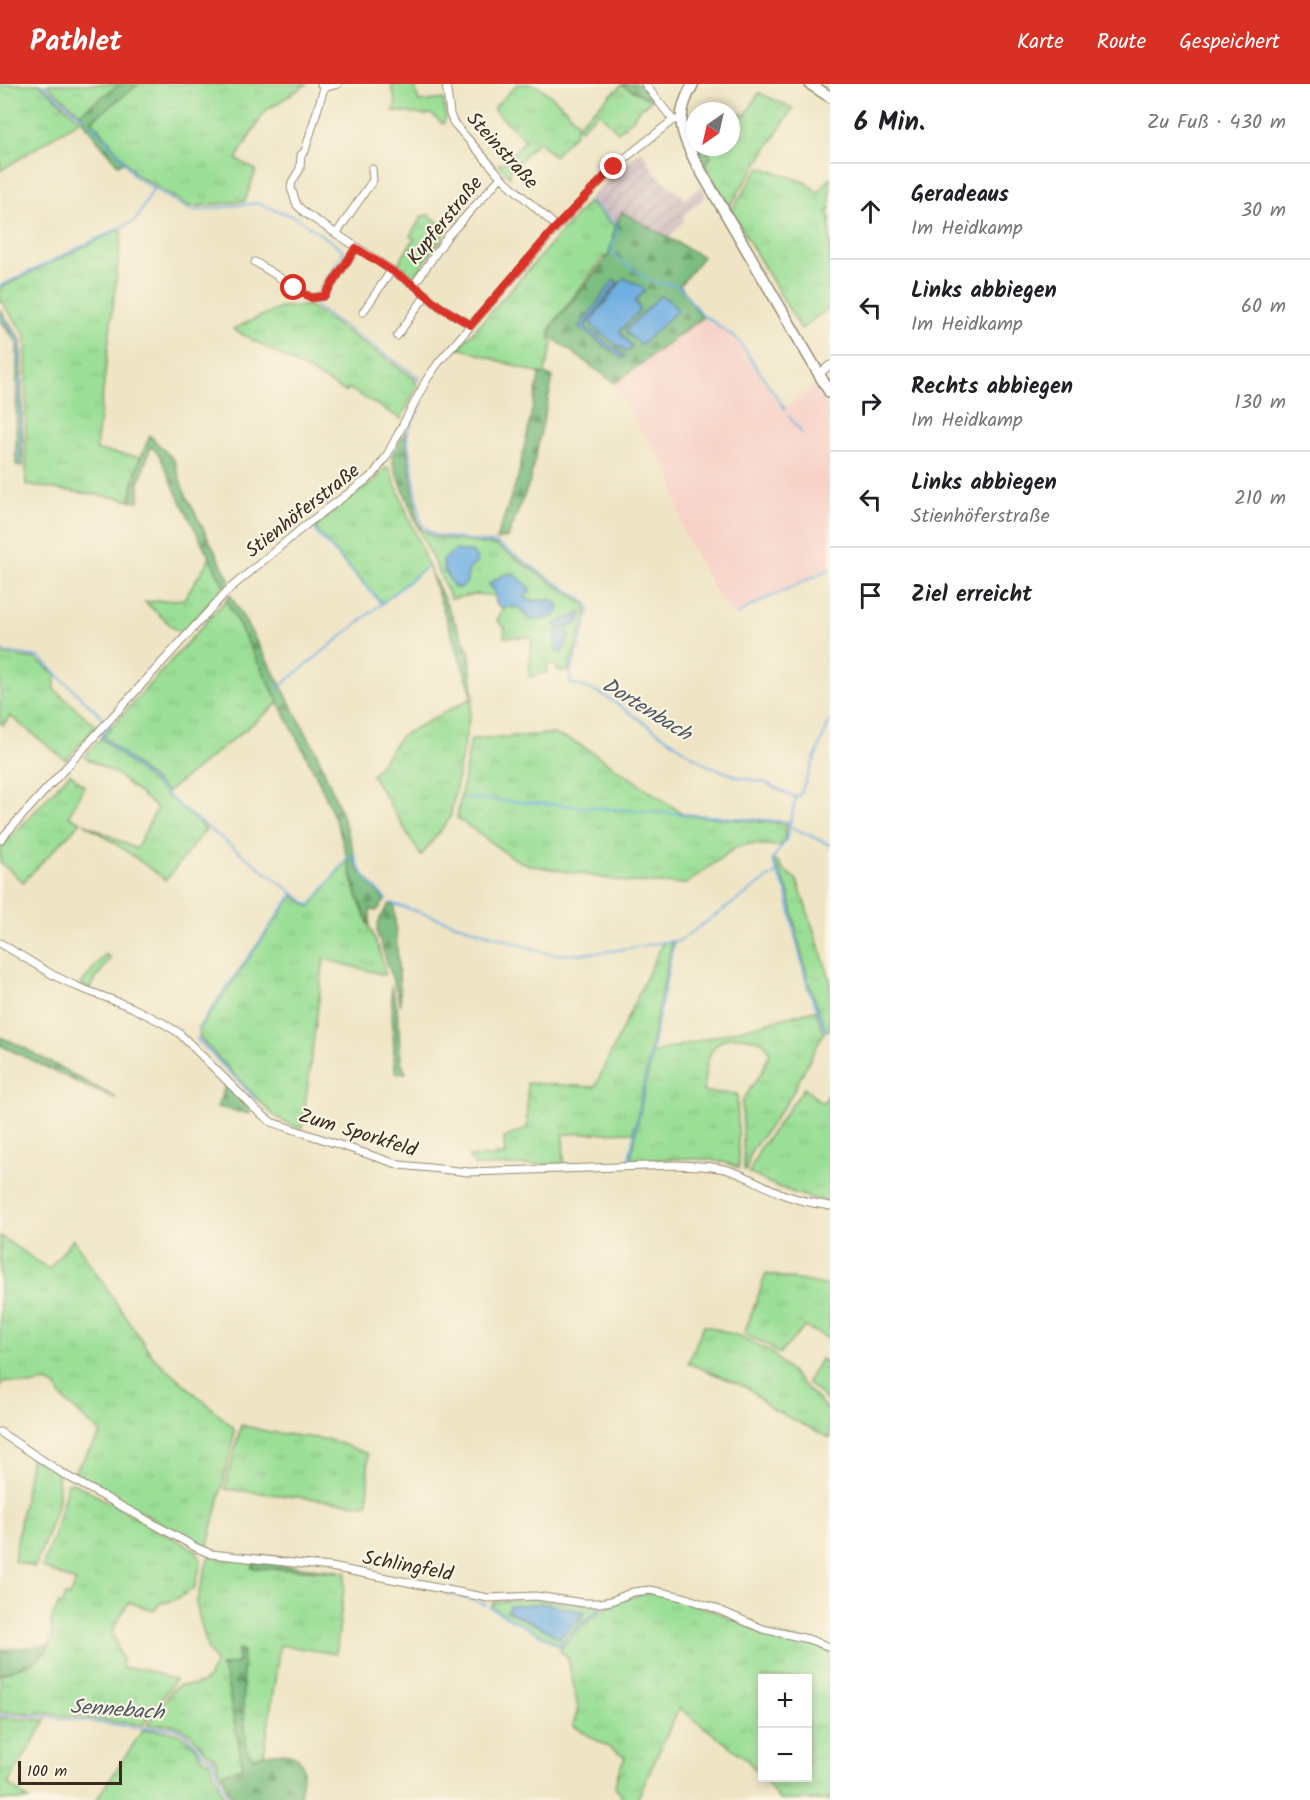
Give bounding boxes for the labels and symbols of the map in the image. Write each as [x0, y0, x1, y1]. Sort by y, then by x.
north arrow [686, 102, 740, 156]
street label: Steinstraße [458, 105, 545, 198]
route end [600, 153, 626, 179]
street label: Kupferstraße [399, 170, 492, 273]
route start [280, 274, 306, 300]
street label: Stienhöferstraße [239, 456, 368, 567]
water label: Dortenbach [595, 670, 699, 752]
street label: Zum Sporkfeld [294, 1101, 422, 1167]
street label: Schlingfeld [360, 1543, 457, 1592]
water label: Sennebach [69, 1691, 167, 1730]
scale bar [18, 1758, 122, 1786]

